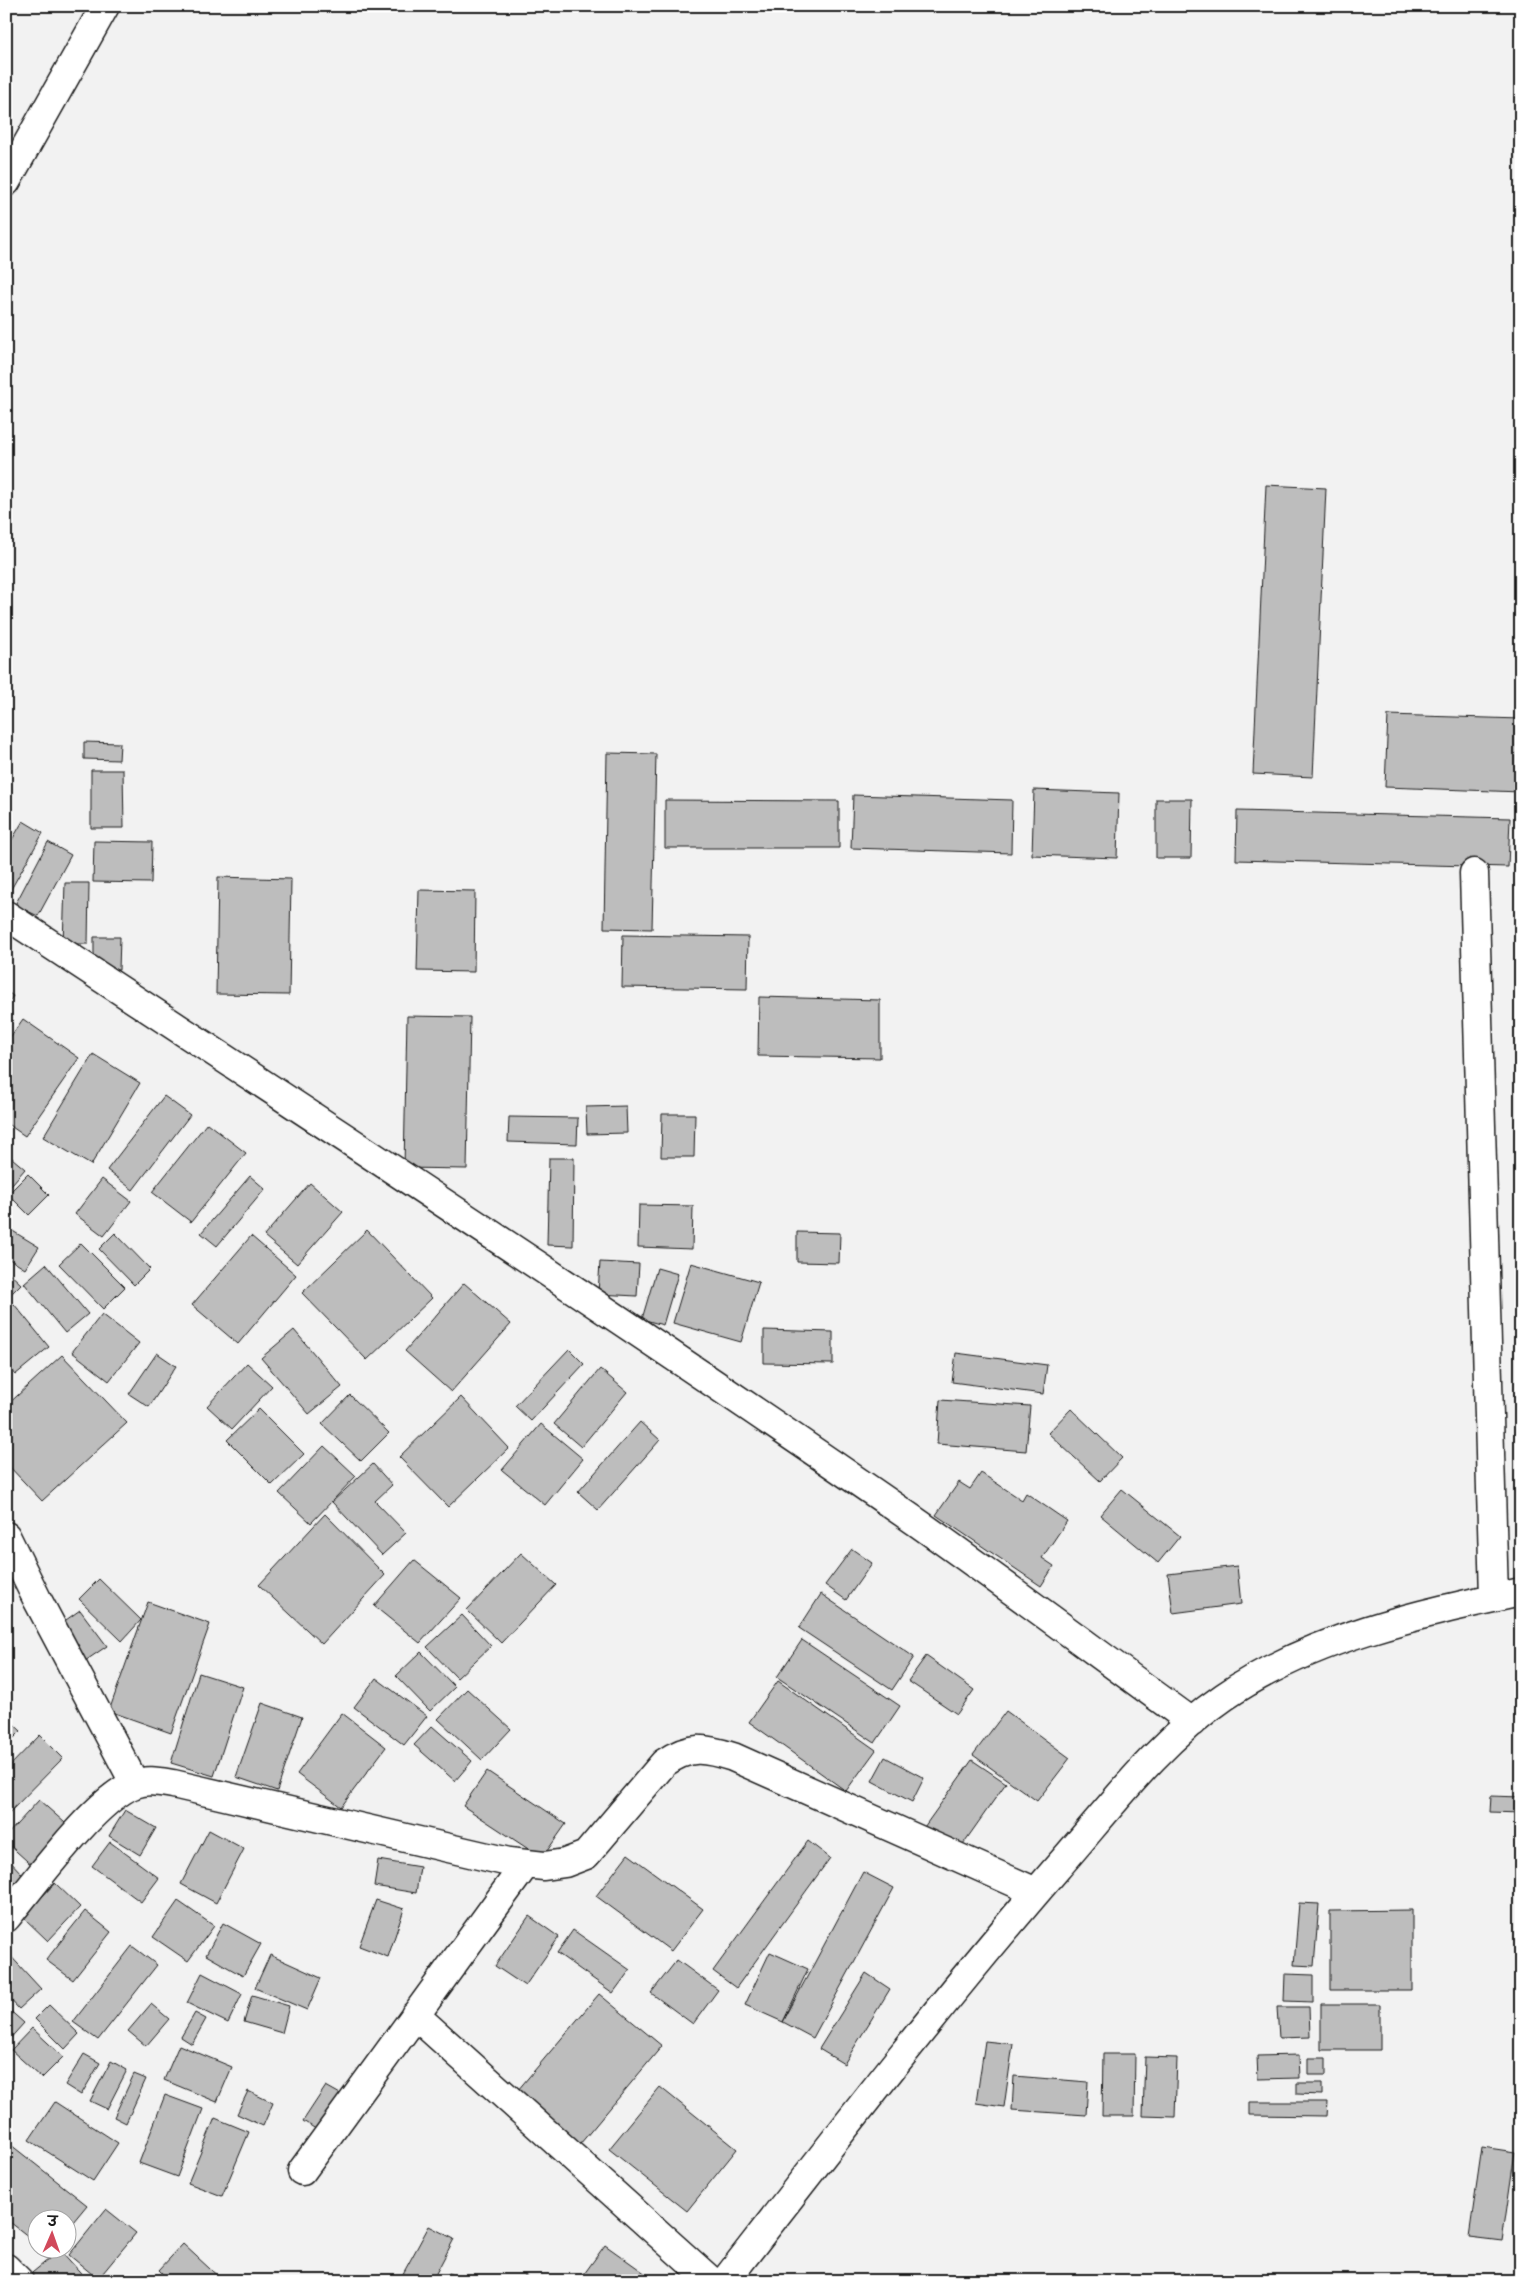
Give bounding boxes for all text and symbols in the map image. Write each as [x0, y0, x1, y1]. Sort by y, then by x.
north arrow [28, 2210, 78, 2260]
text: उ [45, 2215, 59, 2232]

